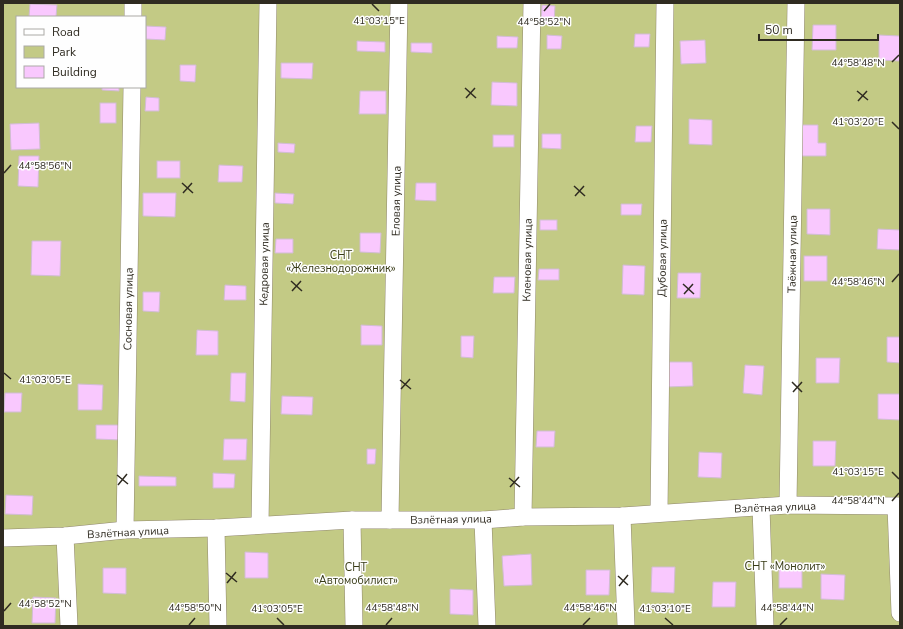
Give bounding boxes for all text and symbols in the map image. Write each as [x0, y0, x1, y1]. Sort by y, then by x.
text: 41°03'15"E [353, 14, 405, 28]
text: 44°58'52"N [517, 15, 571, 29]
legend [16, 16, 146, 88]
scale bar [759, 16, 878, 42]
text: 50 m [765, 22, 793, 38]
text: Road [52, 24, 80, 40]
text: Park [52, 44, 77, 60]
text: 44°58'48"N [831, 56, 885, 70]
text: Building [52, 64, 97, 80]
text: 41°03'20"E [832, 115, 884, 129]
text: 44°58'56"N [18, 159, 72, 173]
street label: Еловая улица [388, 166, 405, 236]
street label: Таёжная улица [784, 215, 801, 293]
street label: Кленовая улица [519, 218, 536, 302]
street label: Дубовая улица [654, 219, 671, 297]
street label: Кедровая улица [256, 222, 273, 306]
park label: СНТ «Железнодорожник» [286, 248, 396, 276]
street label: Сосновая улица [120, 267, 137, 351]
text: 44°58'46"N [831, 275, 885, 289]
text: 41°03'05"E [19, 373, 71, 387]
text: 41°03'15"E [832, 465, 884, 479]
text: 44°58'44"N [831, 494, 885, 508]
street label: Взлётная улица [734, 499, 816, 516]
street label: Взлётная улица [410, 511, 492, 528]
street label: Взлётная улица [87, 523, 169, 542]
park label: СНТ «Монолит» [745, 559, 826, 574]
park label: СНТ «Автомобилист» [314, 560, 398, 588]
text: 44°58'52"N [18, 597, 72, 611]
text: 44°58'50"N [168, 601, 222, 615]
text: 44°58'48"N [365, 601, 419, 615]
text: 44°58'46"N [563, 601, 617, 615]
text: 44°58'44"N [760, 601, 814, 615]
text: 41°03'05"E [251, 602, 303, 616]
text: 41°03'10"E [639, 602, 691, 616]

